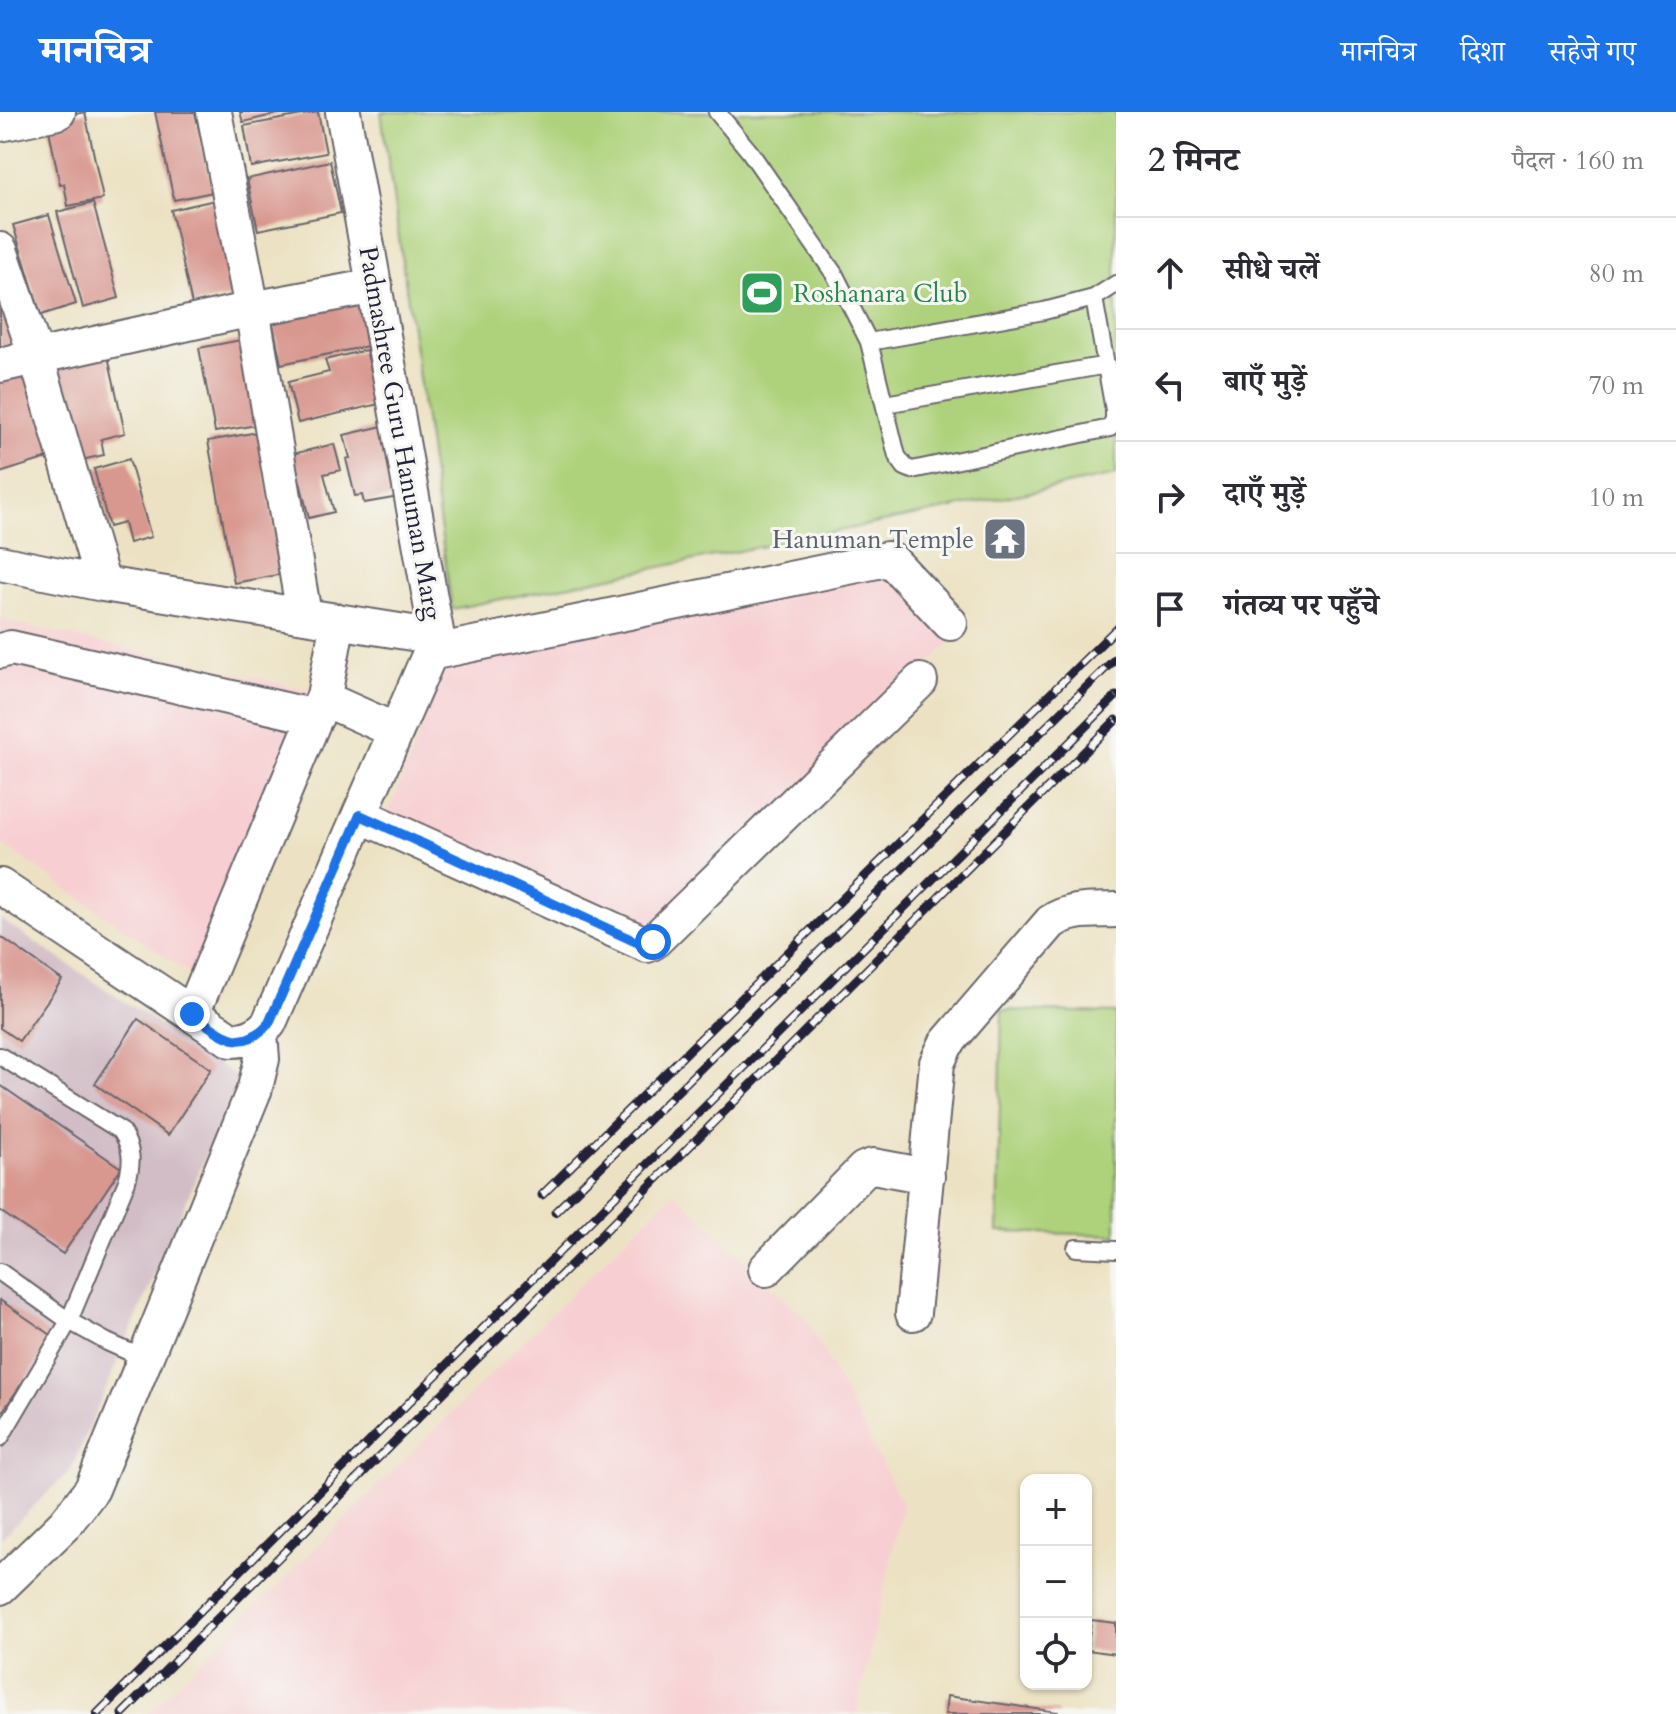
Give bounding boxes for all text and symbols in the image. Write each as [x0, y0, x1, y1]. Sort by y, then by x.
text: मानचित्र [40, 25, 151, 77]
text: मानचित्र [1340, 33, 1416, 71]
text: दिशा [1460, 33, 1505, 71]
text: सहेजे गए [1549, 33, 1636, 71]
text: 2 मिनट [1148, 137, 1239, 183]
text: पैदल · 160 m [1512, 143, 1644, 178]
street label: Padmashree Guru Hanuman Marg [350, 243, 451, 623]
text: सीधे चलें [1224, 249, 1319, 290]
icon: ahead [1148, 251, 1192, 295]
text: 80 m [1588, 256, 1644, 291]
sports icon: Roshanara Club [738, 269, 786, 317]
place label: Roshanara Club [793, 276, 968, 311]
text: बाएँ मुड़ें [1224, 361, 1306, 402]
icon: left [1148, 363, 1192, 407]
text: 70 m [1588, 368, 1644, 403]
text: दाएँ मुड़ें [1224, 473, 1306, 514]
icon: right [1148, 475, 1192, 519]
text: 10 m [1588, 480, 1644, 515]
temple icon: Hanuman Temple [981, 515, 1029, 563]
place label: Hanuman Temple [772, 522, 974, 557]
text: गंतव्य पर पहुँचे [1224, 585, 1379, 626]
icon: arrive [1148, 587, 1192, 631]
route start [635, 924, 671, 960]
route end [174, 996, 210, 1032]
map controls [1020, 1474, 1092, 1690]
button: + [1020, 1474, 1092, 1546]
button: − [1020, 1546, 1092, 1618]
button: locate [1020, 1618, 1092, 1690]

